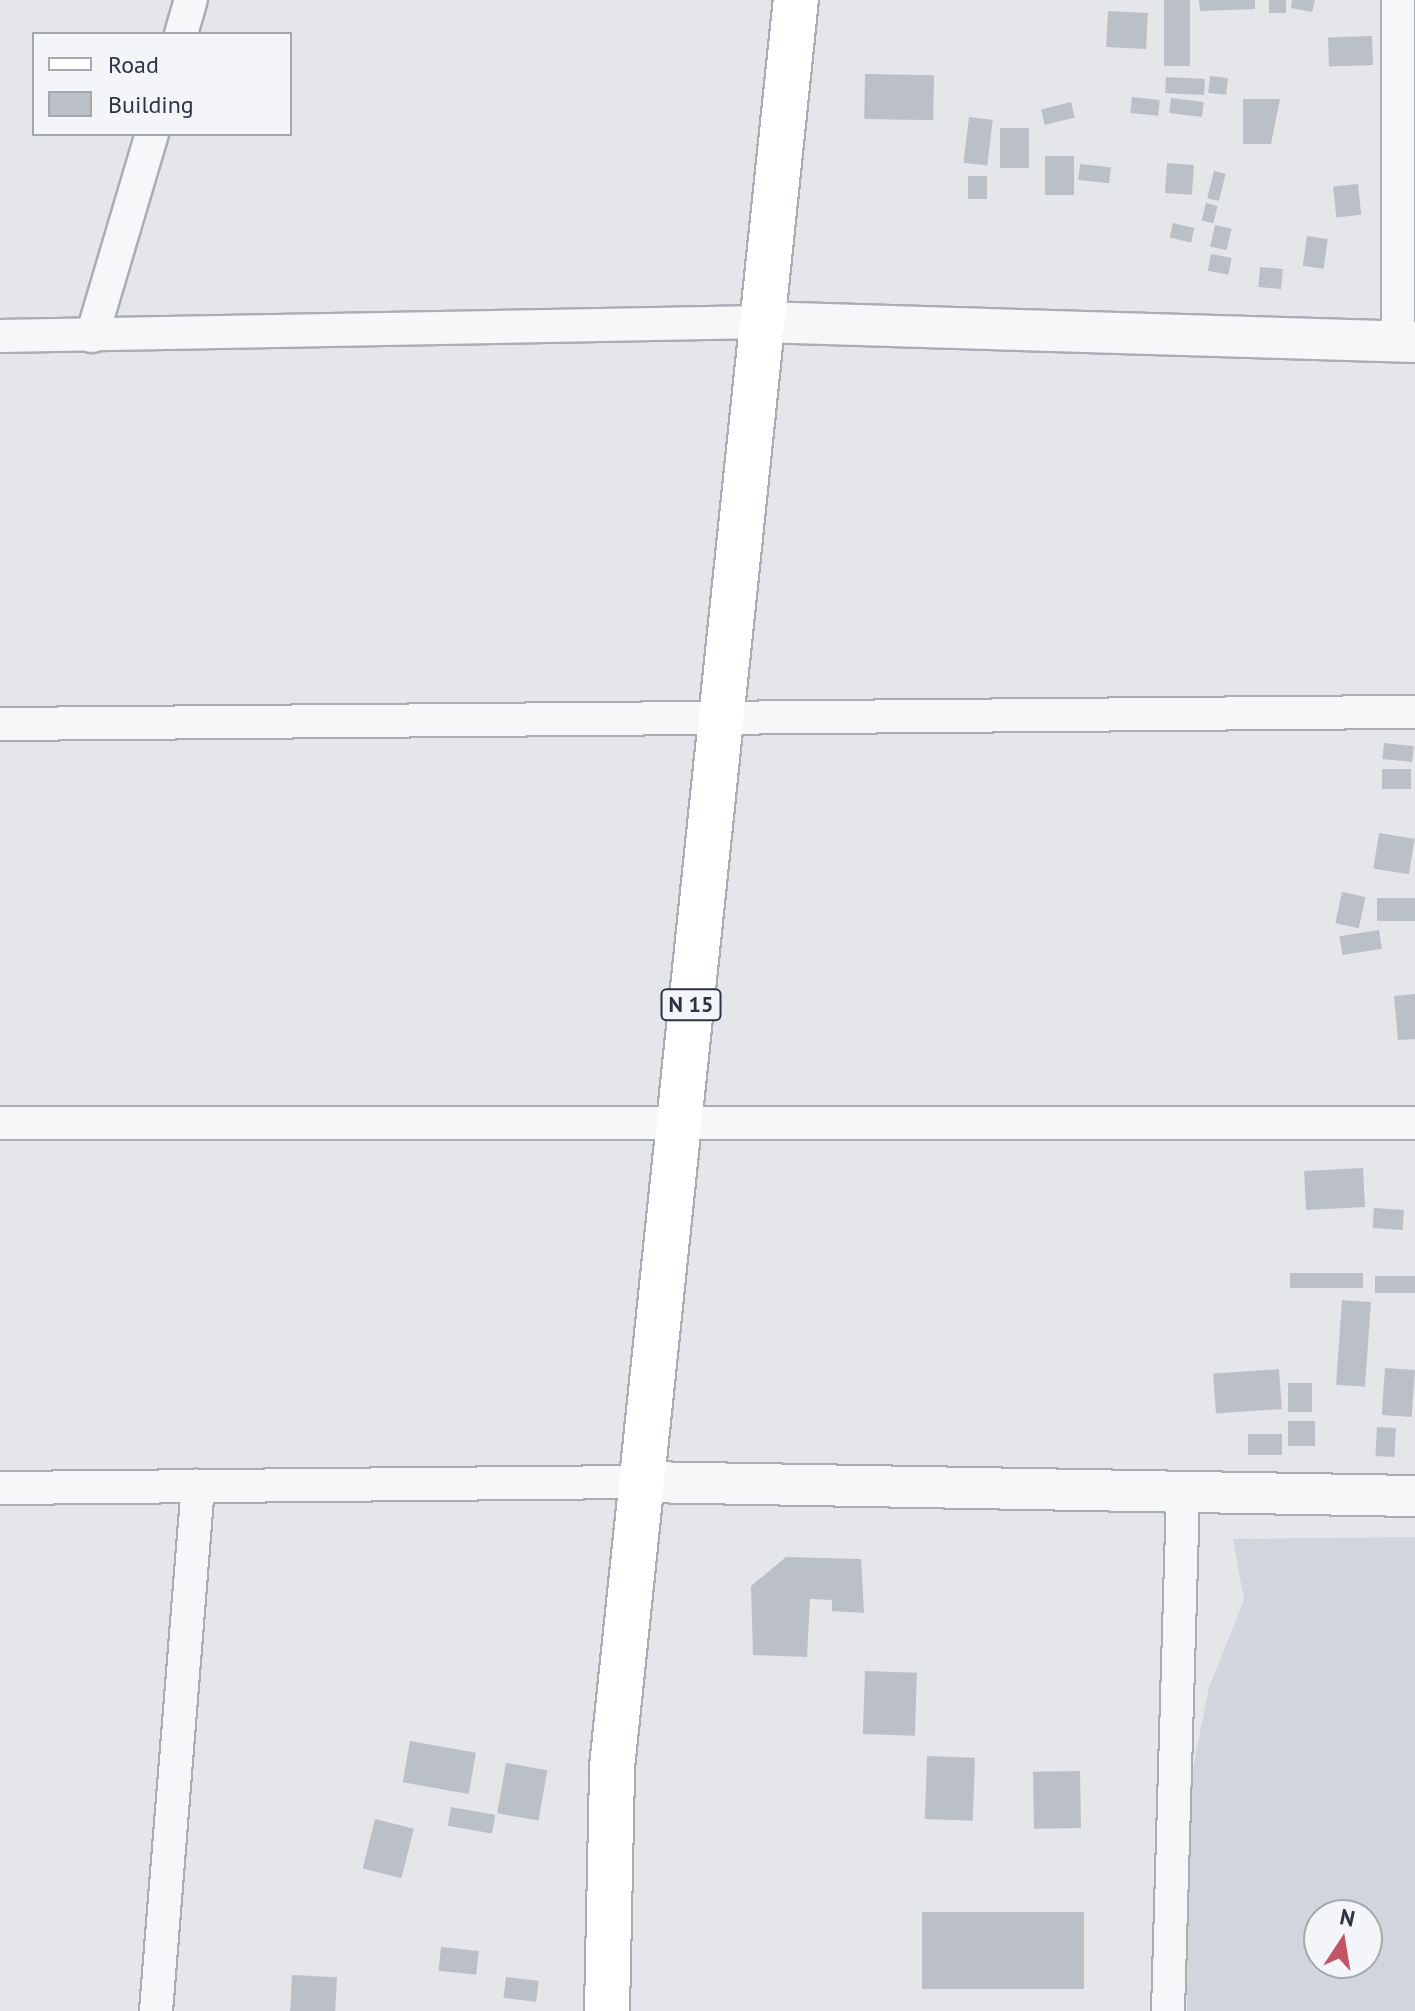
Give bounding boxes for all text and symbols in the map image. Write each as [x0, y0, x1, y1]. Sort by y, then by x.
legend [32, 32, 292, 136]
text: Road [108, 49, 159, 80]
text: Building [108, 89, 194, 120]
road number: N 15 [659, 987, 723, 1023]
north arrow [1303, 1899, 1383, 1979]
text: N [1338, 1902, 1358, 1933]

